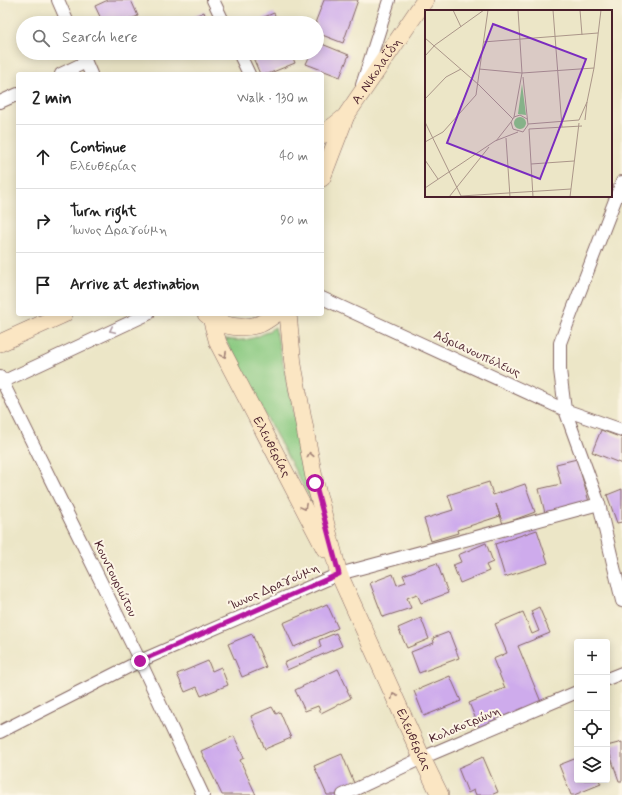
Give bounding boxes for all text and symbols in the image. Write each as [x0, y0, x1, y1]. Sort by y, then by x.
inset map [425, 10, 612, 197]
search box [16, 16, 324, 60]
icon: search [30, 27, 52, 49]
text: Search here [62, 28, 138, 48]
street label: Α. Νικολαΐδη [348, 34, 405, 108]
text: 2 min [32, 87, 72, 109]
text: Walk · 130 m [237, 90, 308, 107]
text: Continue [70, 138, 126, 158]
icon: ahead [32, 146, 54, 168]
text: 40 m [279, 148, 308, 165]
text: Ελευθερίας [70, 158, 136, 175]
text: Turn right [70, 202, 137, 222]
icon: right [32, 210, 54, 232]
text: 90 m [280, 212, 308, 229]
text: Ίωνος Δραγούμη [70, 222, 167, 239]
icon: arrive [32, 274, 54, 296]
text: Arrive at destination [70, 275, 199, 295]
one-way arrow [109, 326, 116, 334]
street label: Αδριανουπόλεως [431, 326, 524, 382]
one-way arrow [219, 351, 227, 358]
street label: Ελευθερίας [249, 413, 295, 481]
one-way arrow [306, 452, 315, 459]
route start [306, 474, 324, 492]
one-way arrow [299, 503, 306, 510]
street label: Κουντουριώτου [89, 538, 141, 620]
street label: Ίωνος Δραγούμη [226, 559, 322, 615]
map controls [574, 639, 610, 783]
button: + [574, 639, 610, 675]
route end [131, 652, 149, 670]
button: − [574, 675, 610, 711]
one-way arrow [391, 693, 399, 700]
street label: Κολοκοτρώνη [427, 702, 503, 748]
street label: Ελευθερίας [392, 706, 435, 774]
button: locate [574, 711, 610, 747]
button: layers [574, 747, 610, 783]

